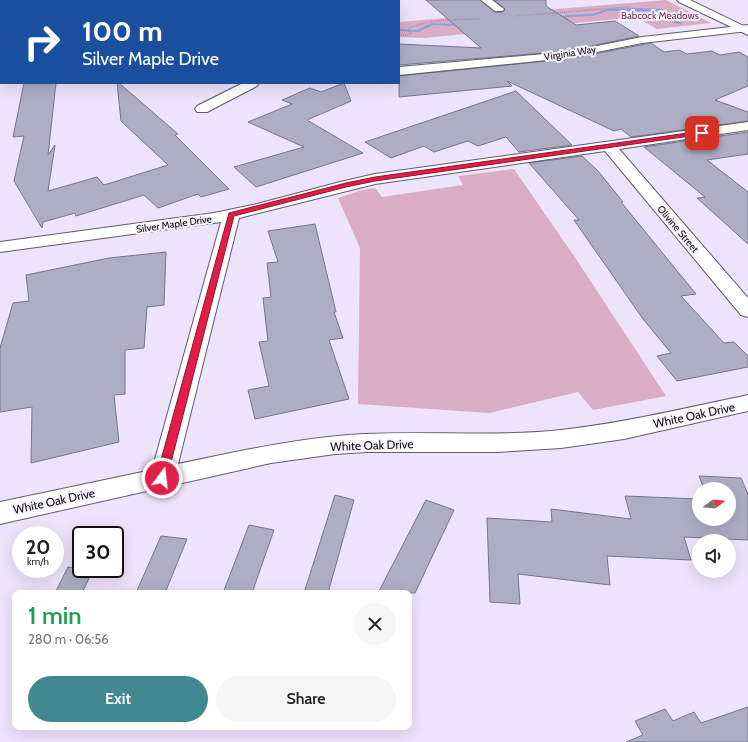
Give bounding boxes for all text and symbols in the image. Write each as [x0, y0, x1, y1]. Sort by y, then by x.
park label: Babcock Meadows [621, 9, 699, 22]
text: 100 m [82, 14, 163, 48]
icon: right [16, 16, 68, 68]
street label: Virginia Way [543, 42, 597, 64]
text: Silver Maple Drive [82, 48, 219, 70]
pin [685, 116, 719, 150]
icon: arrive [691, 122, 713, 144]
street label: Olivine Street [654, 203, 702, 256]
street label: Silver Maple Drive [135, 212, 213, 236]
street label: White Oak Drive [652, 399, 736, 431]
street label: White Oak Drive [330, 436, 414, 454]
position arrow [141, 457, 183, 499]
north arrow [692, 482, 736, 526]
map controls [692, 482, 736, 578]
street label: White Oak Drive [12, 485, 96, 517]
speed limit sign: 30 [72, 526, 124, 578]
button: sound [692, 534, 736, 578]
text: 20 [26, 535, 50, 559]
text: km/h [27, 555, 49, 568]
text: 1 min [28, 601, 82, 630]
button: close [354, 603, 396, 645]
text: 280 m · 06:56 [28, 631, 109, 647]
button: Exit [28, 676, 208, 722]
button: Share [216, 676, 396, 722]

